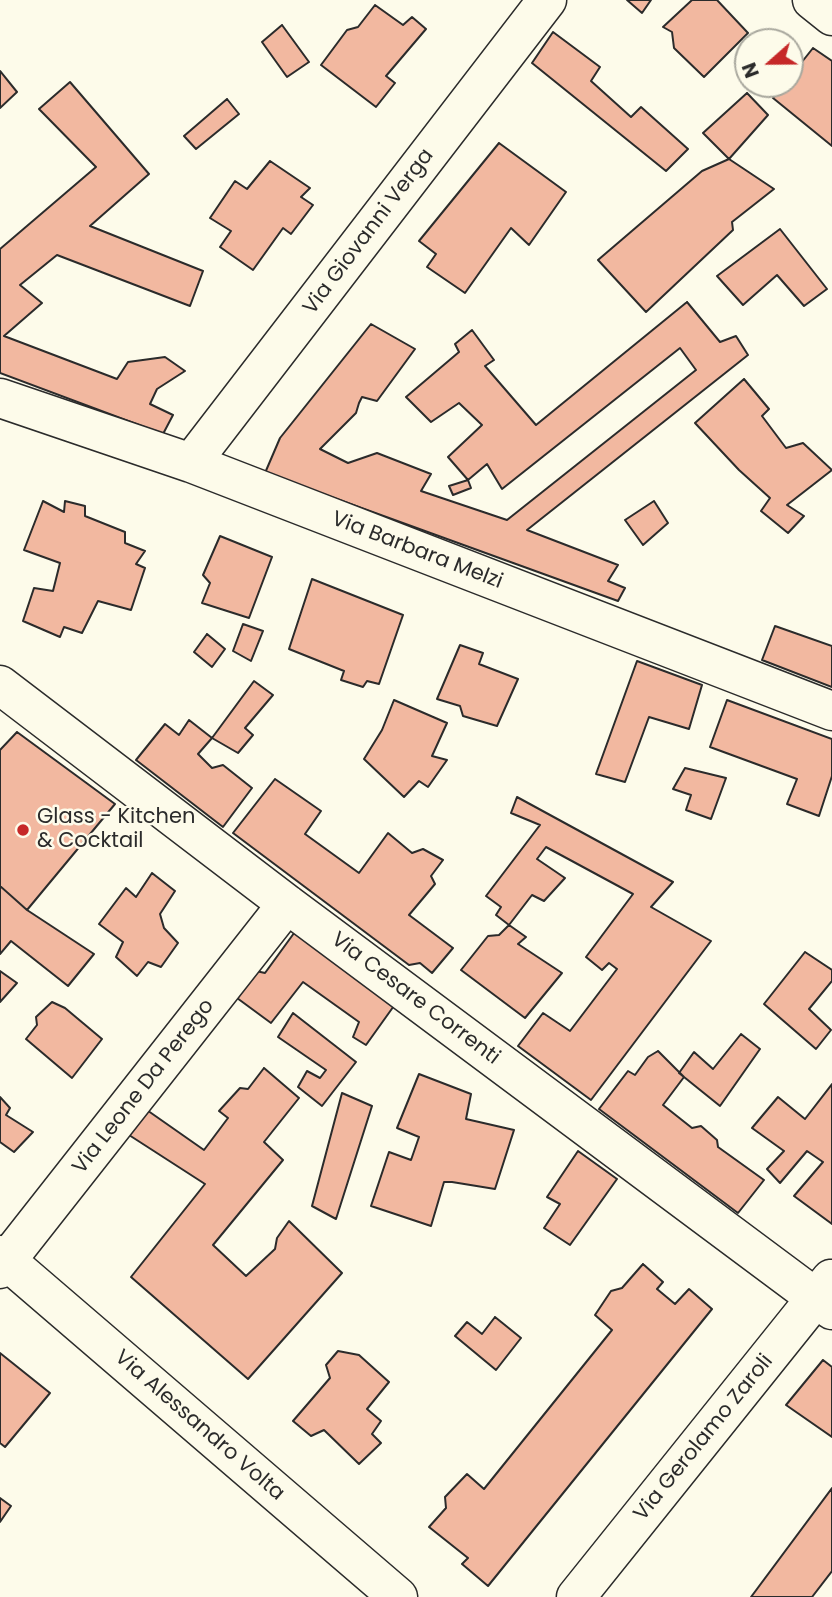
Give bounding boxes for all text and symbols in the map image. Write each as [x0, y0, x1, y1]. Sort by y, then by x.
north arrow [734, 28, 804, 98]
text: N [736, 58, 766, 82]
street label: Via Giovanni Verga [298, 144, 440, 320]
street label: Via Barbara Melzi [328, 507, 506, 595]
place label: Glass - Kitchen & Cocktail [37, 805, 195, 855]
marker: Glass - Kitchen & Cocktail [15, 822, 31, 838]
street label: Via Cesare Correnti [326, 927, 504, 1071]
street label: Via Leone Da Perego [68, 994, 220, 1180]
street label: Via Alessandro Volta [109, 1345, 289, 1507]
street label: Via Gerolamo Zaroli [629, 1350, 779, 1526]

